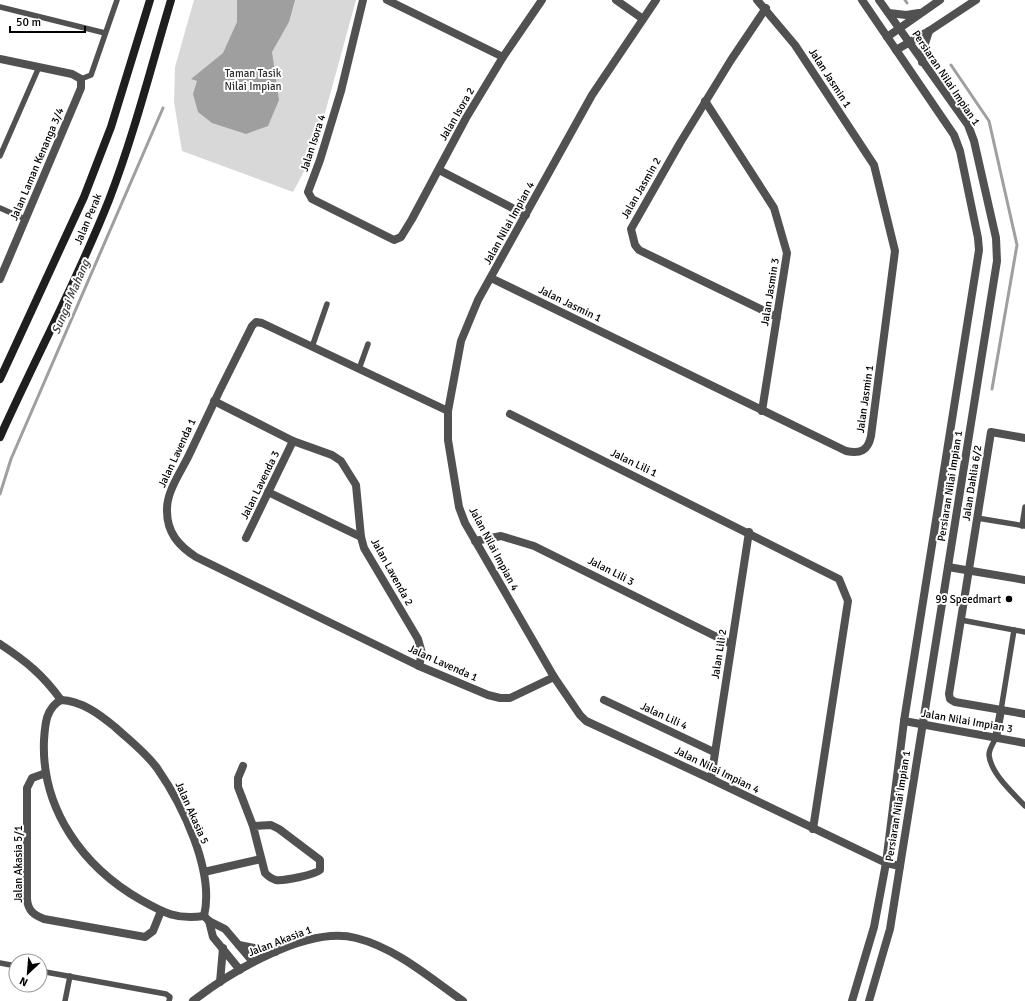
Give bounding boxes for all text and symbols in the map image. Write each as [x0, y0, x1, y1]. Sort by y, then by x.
scale bar [10, 8, 85, 34]
text: 50 m [16, 15, 41, 30]
street label: Persiaran Nilai Impian 1 [909, 28, 983, 128]
street label: Jalan Jasmin 1 [806, 46, 854, 110]
park label: Taman Tasik Nilai Impian [224, 67, 282, 93]
street label: Jalan Isora 2 [437, 85, 477, 143]
street label: Jalan Laman Kenanga 3/4 [7, 106, 67, 222]
street label: Jalan Isora 4 [298, 113, 328, 173]
street label: Jalan Jasmin 2 [618, 155, 664, 221]
street label: Jalan Nilai Impian 4 [481, 179, 537, 267]
street label: Jalan Perak [71, 191, 105, 246]
water label: Sungai Mahang [49, 256, 94, 336]
street label: Jalan Jasmin 3 [758, 257, 782, 327]
street label: Jalan Jasmin 1 [536, 283, 604, 325]
street label: Jalan Jasmin 1 [854, 364, 876, 434]
street label: Jalan Lavenda 1 [155, 416, 199, 490]
street label: Persiaran Nilai Impian 1 [935, 429, 965, 542]
street label: Jalan Dahlia 6/2 [960, 444, 984, 522]
street label: Jalan Lili 1 [608, 446, 660, 480]
street label: Jalan Lavenda 3 [238, 449, 282, 521]
street label: Jalan Nilai Impian 4 [466, 505, 522, 593]
street label: Jalan Lavenda 2 [368, 536, 416, 608]
street label: Jalan Lili 3 [586, 554, 636, 588]
place label: 99 Speedmart [935, 593, 1001, 606]
marker: 99 Speedmart [1004, 594, 1014, 604]
street label: Jalan Lili 2 [709, 628, 729, 680]
street label: Jalan Lavenda 1 [406, 642, 480, 684]
street label: Jalan Lili 4 [638, 699, 690, 733]
street label: Jalan Nilai Impian 3 [920, 707, 1014, 735]
street label: Jalan Nilai Impian 4 [672, 744, 762, 796]
street label: Persiaran Nilai Impian 1 [883, 749, 913, 862]
street label: Jalan Akasia 5 [172, 780, 212, 846]
street label: Jalan Akasia 5/1 [12, 825, 25, 903]
street label: Jalan Akasia 1 [246, 923, 314, 959]
north arrow [8, 953, 48, 993]
text: N [18, 974, 30, 989]

